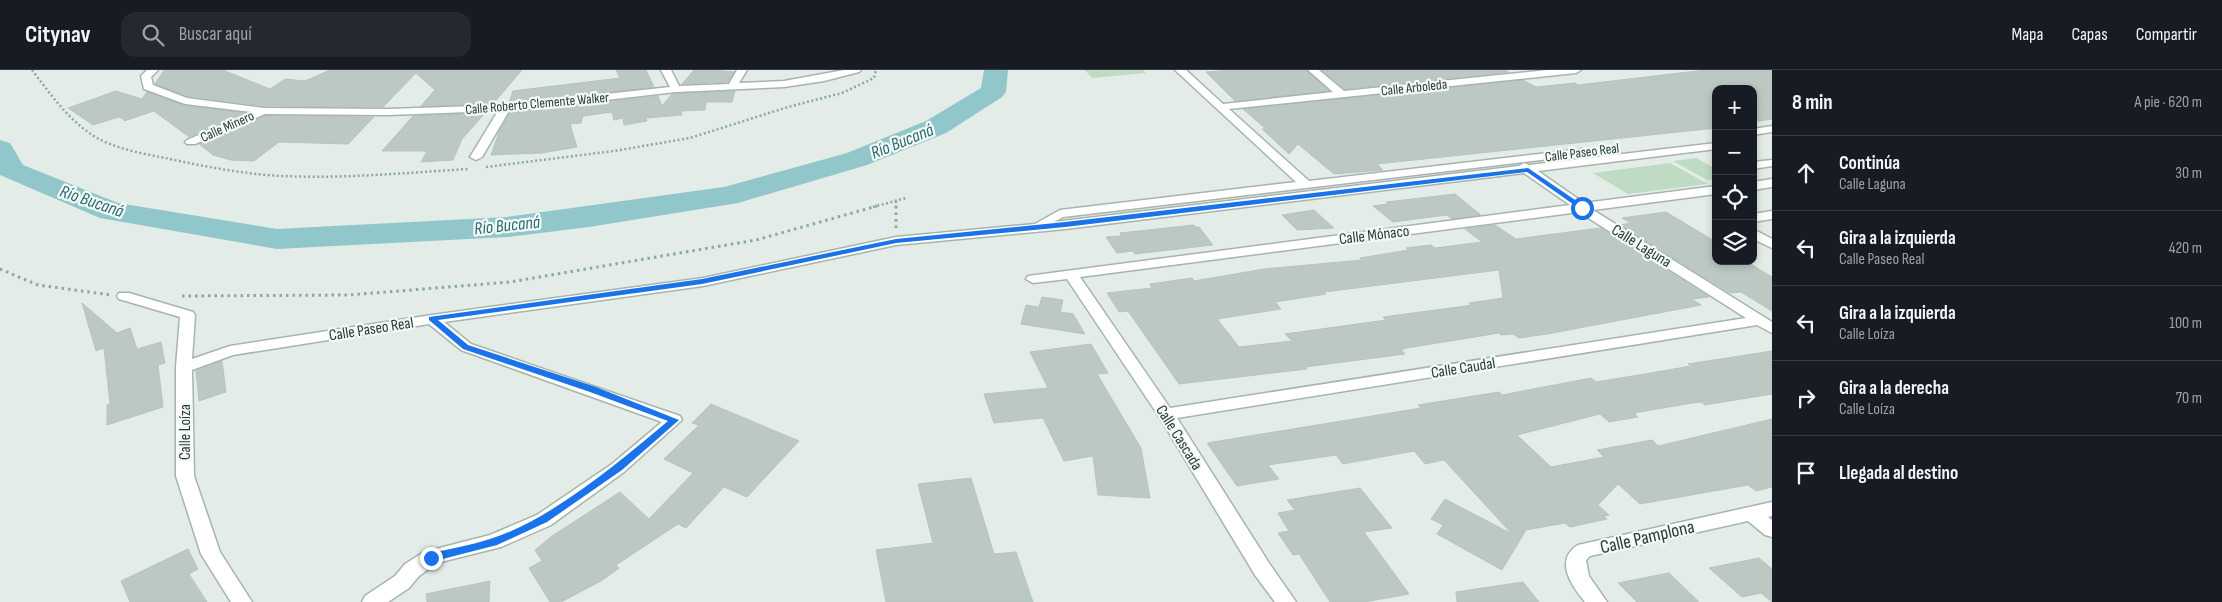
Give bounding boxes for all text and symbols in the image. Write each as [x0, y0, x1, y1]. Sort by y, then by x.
search box [121, 12, 471, 57]
text: Citynav [25, 20, 91, 49]
icon: search [139, 21, 167, 49]
text: Buscar aquí [179, 23, 252, 46]
text: Mapa [2011, 24, 2043, 45]
text: Capas [2071, 24, 2108, 45]
text: Compartir [2136, 24, 2197, 45]
street label: Calle Arboleda [1380, 76, 1448, 99]
map controls [1712, 85, 1757, 265]
button: + [1712, 85, 1757, 130]
street label: Calle Roberto Clemente Walker [464, 89, 610, 118]
text: 8 min [1792, 90, 1833, 115]
text: A pie · 620 m [2135, 93, 2202, 112]
street label: Calle Minero [198, 107, 257, 146]
water label: Río Bucaná [868, 119, 937, 164]
button: − [1712, 130, 1757, 175]
street label: Calle Paseo Real [1544, 140, 1620, 165]
text: Continúa [1839, 152, 1900, 175]
icon: ahead [1792, 159, 1820, 187]
text: 30 m [2175, 164, 2202, 183]
button: locate [1712, 175, 1757, 220]
text: Calle Laguna [1839, 175, 1906, 194]
water label: Río Bucaná [57, 181, 127, 222]
route start [1571, 197, 1594, 220]
water label: Río Bucaná [473, 212, 542, 239]
button: layers [1712, 220, 1757, 265]
street label: Calle Laguna [1608, 221, 1675, 272]
street label: Calle Mónaco [1338, 222, 1410, 249]
text: Gira a la izquierda [1839, 227, 1956, 250]
icon: left [1792, 234, 1820, 262]
text: 420 m [2169, 239, 2202, 258]
text: Calle Paseo Real [1839, 250, 1924, 269]
text: Gira a la izquierda [1839, 302, 1956, 325]
icon: left [1792, 309, 1820, 337]
street label: Calle Paseo Real [328, 313, 415, 346]
text: 100 m [2169, 314, 2202, 333]
text: Calle Loíza [1839, 325, 1895, 344]
street label: Calle Caudal [1430, 354, 1497, 383]
text: Gira a la derecha [1839, 377, 1949, 400]
icon: right [1792, 384, 1820, 412]
text: 70 m [2176, 389, 2202, 408]
text: Calle Loíza [1839, 400, 1895, 419]
street label: Calle Cascada [1151, 402, 1206, 474]
street label: Calle Loíza [176, 404, 195, 460]
icon: arrive [1792, 459, 1820, 487]
text: Llegada al destino [1839, 462, 1958, 485]
street label: Calle Pamplona [1598, 515, 1697, 559]
route end [420, 547, 443, 570]

